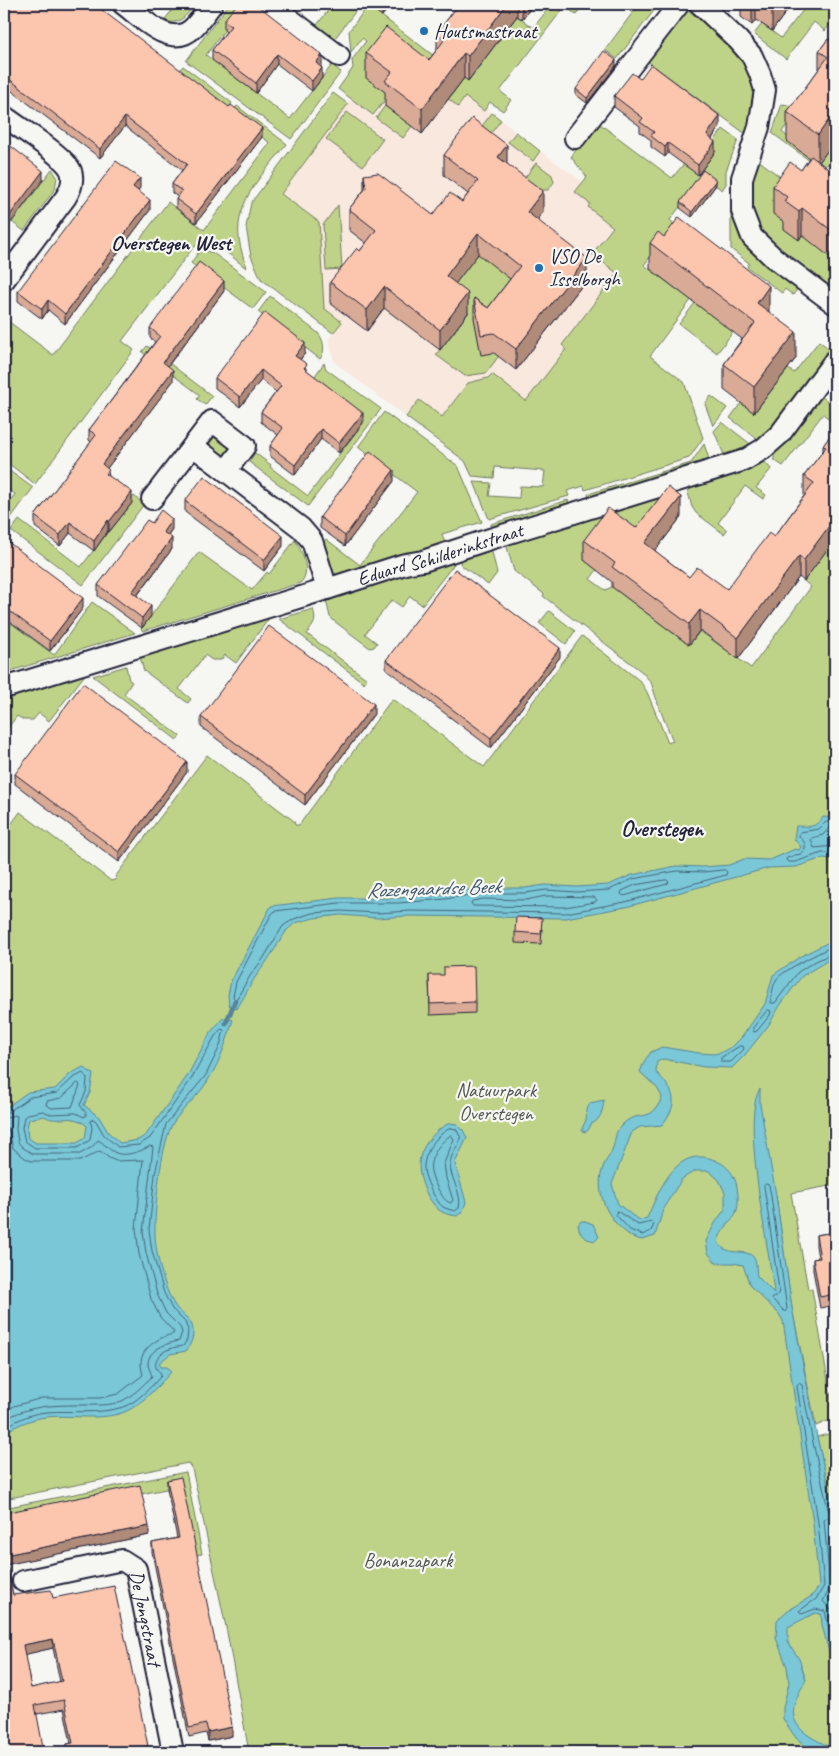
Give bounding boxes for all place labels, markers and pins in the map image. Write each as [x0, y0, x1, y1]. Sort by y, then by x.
place label: Houtsmastraat [434, 19, 539, 44]
marker: Houtsmastraat [418, 25, 430, 37]
place label: VSO De Isselborgh [549, 244, 621, 292]
marker: VSO De Isselborgh [533, 262, 545, 274]

